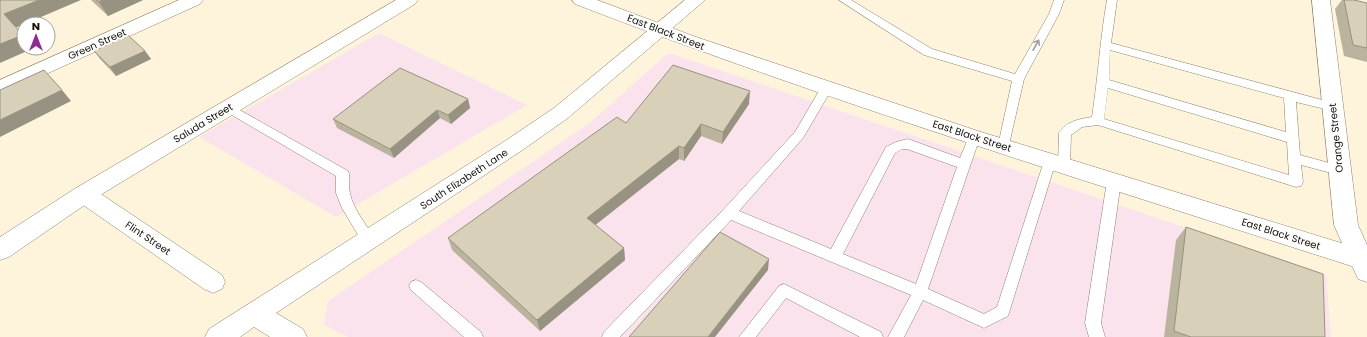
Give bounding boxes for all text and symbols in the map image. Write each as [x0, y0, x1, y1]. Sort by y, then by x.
street label: East Black Street [625, 10, 707, 54]
north arrow [16, 16, 56, 56]
text: N [32, 18, 40, 34]
street label: Green Street [66, 24, 129, 64]
one-way arrow [1033, 39, 1041, 51]
street label: Saluda Street [170, 99, 236, 147]
street label: Orange Street [1325, 102, 1347, 173]
street label: East Black Street [931, 116, 1014, 156]
street label: South Elizabeth Lane [417, 145, 511, 213]
street label: East Black Street [1240, 214, 1323, 254]
street label: Flint Street [122, 217, 174, 259]

